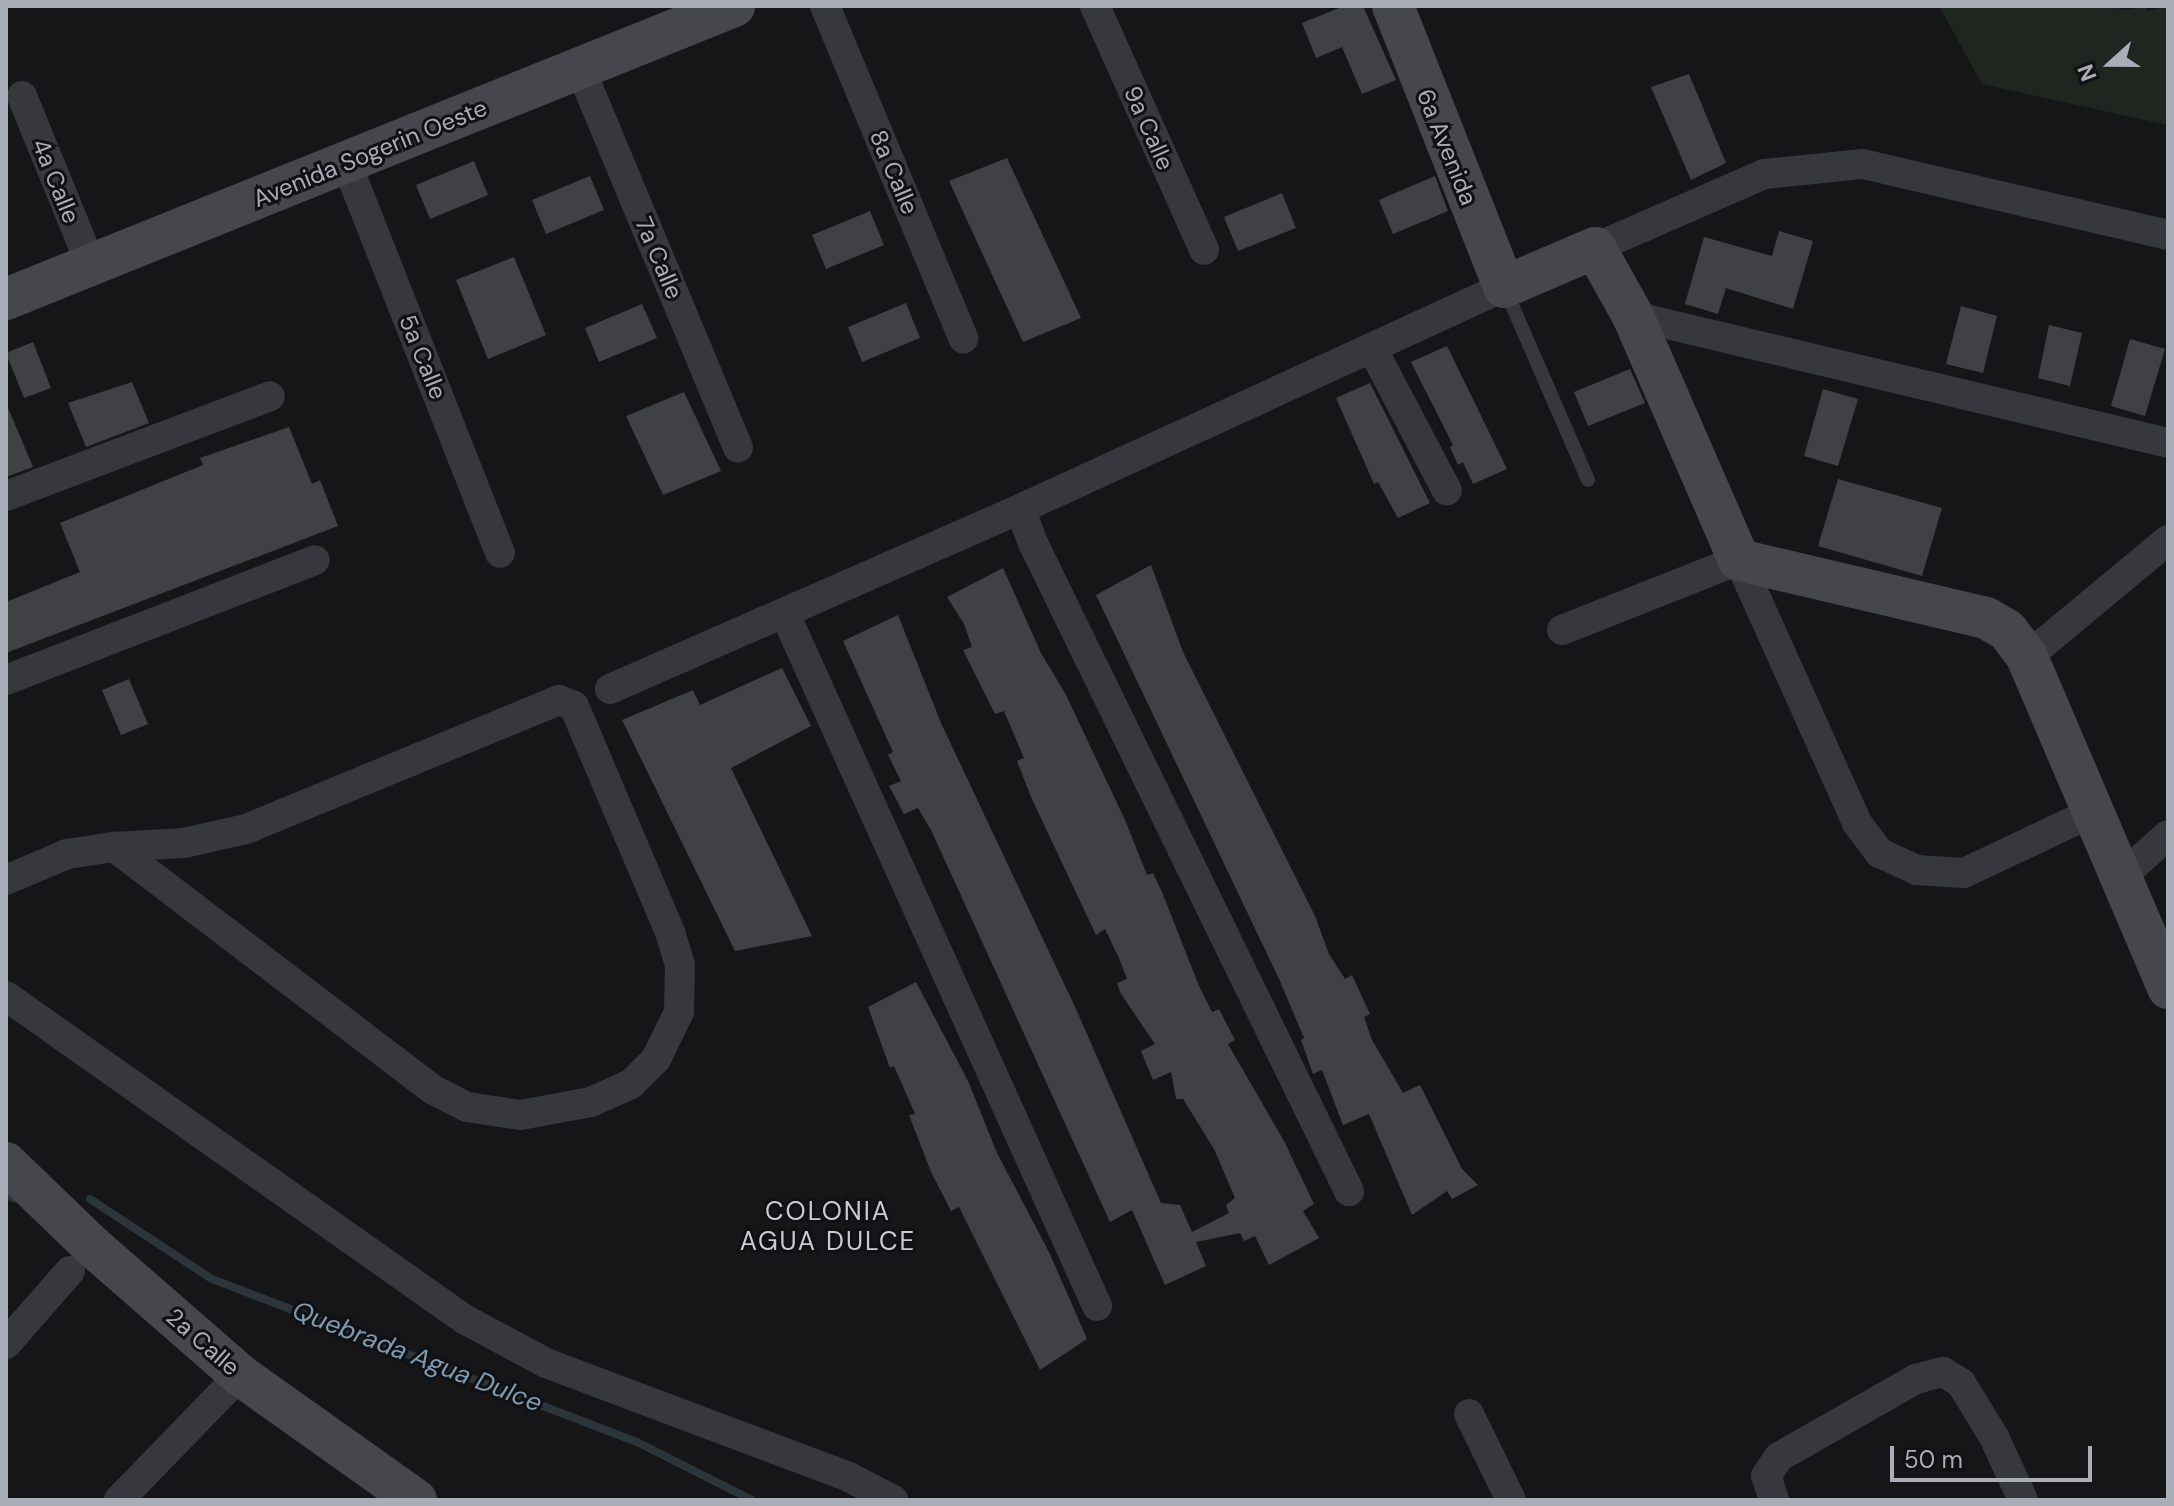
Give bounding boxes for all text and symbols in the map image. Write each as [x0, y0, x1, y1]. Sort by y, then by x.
north arrow [2070, 24, 2150, 104]
text: N [2071, 60, 2104, 85]
street label: 9a Calle [1118, 81, 1180, 175]
street label: 6a Avenida [1411, 85, 1483, 209]
street label: Avenida Sogerin Oeste [249, 93, 491, 213]
street label: 8a Calle [863, 126, 925, 218]
street label: 4a Calle [26, 135, 86, 227]
street label: 7a Calle [629, 213, 689, 303]
street label: 5a Calle [393, 310, 453, 404]
district label: COLONIA AGUA DULCE [740, 1196, 916, 1258]
water label: Quebrada Agua Dulce [288, 1295, 546, 1419]
street label: 2a Calle [160, 1302, 246, 1382]
scale bar [1894, 1430, 2096, 1480]
text: 50 m [1904, 1444, 1963, 1475]

